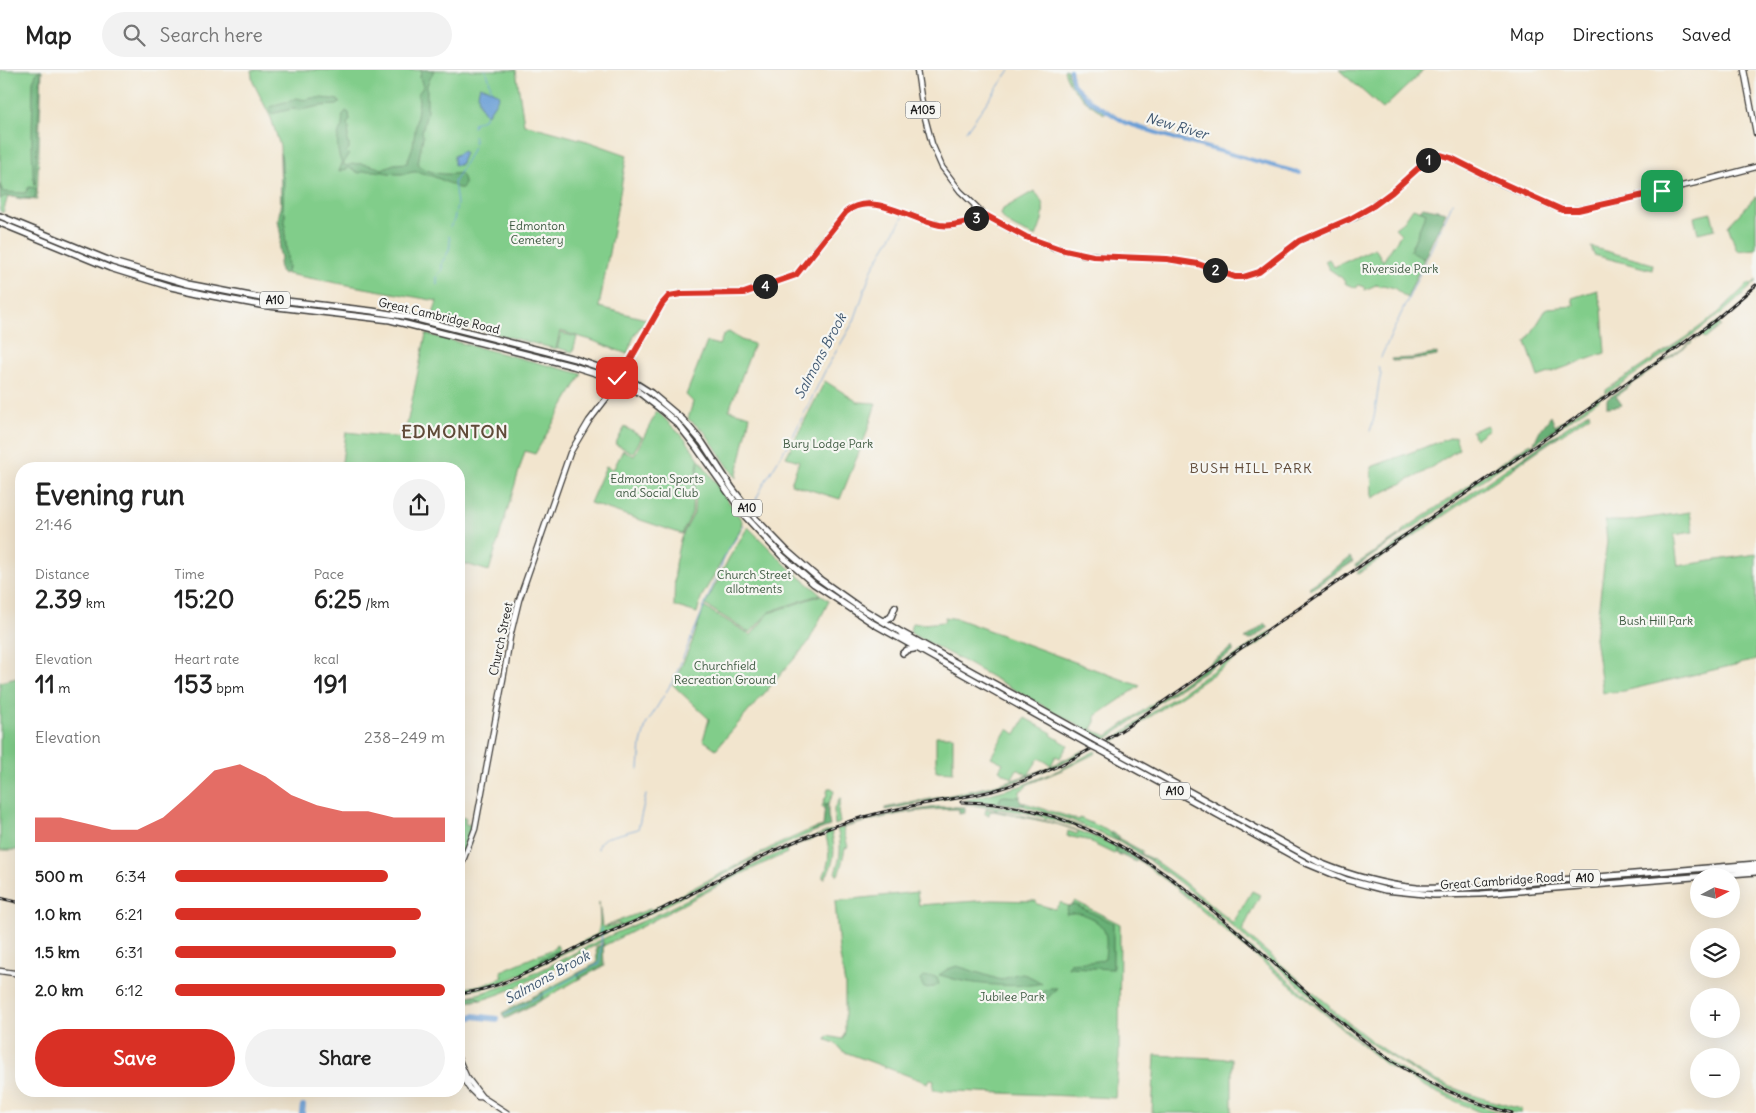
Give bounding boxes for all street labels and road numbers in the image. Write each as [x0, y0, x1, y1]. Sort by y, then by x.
road number: A105 [906, 102, 940, 118]
road number: A10 [260, 292, 290, 308]
street label: Great Cambridge Road [377, 294, 501, 337]
road number: A10 [732, 499, 762, 516]
street label: Church Street [485, 601, 516, 677]
road number: A10 [1160, 782, 1190, 799]
street label: Great Cambridge Road [1440, 869, 1564, 892]
road number: A10 [1570, 870, 1600, 886]

